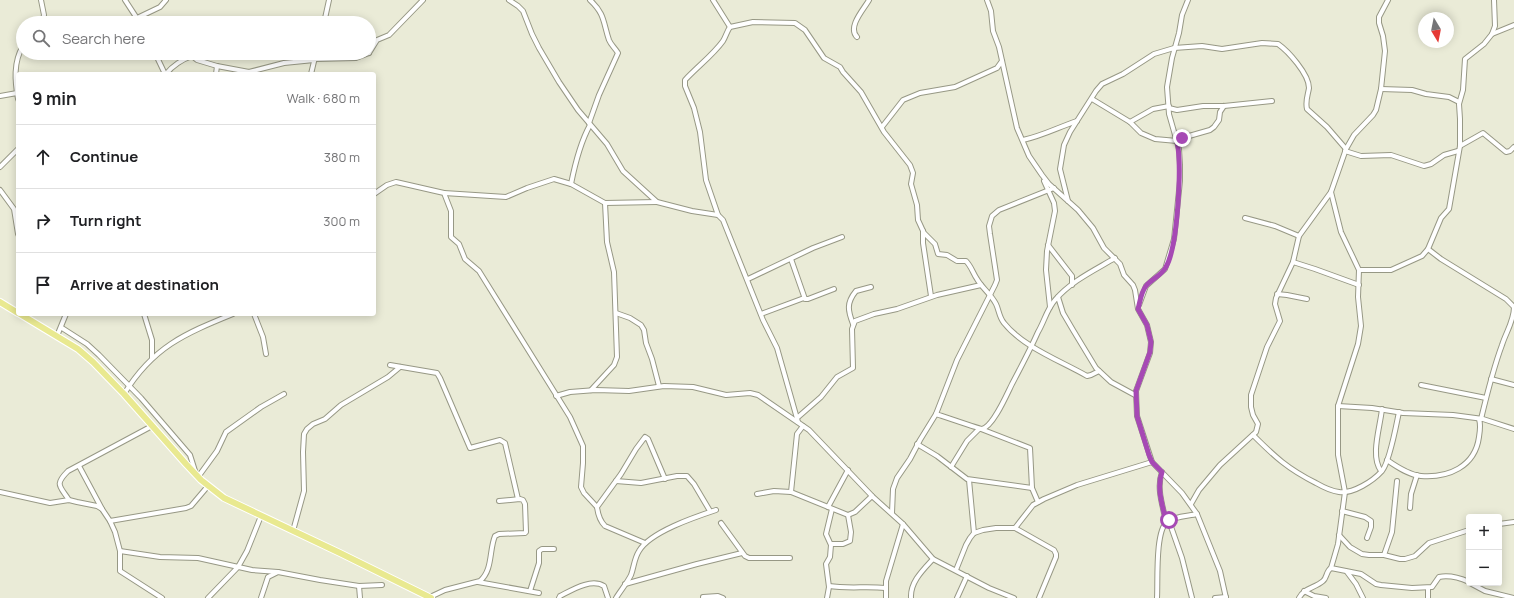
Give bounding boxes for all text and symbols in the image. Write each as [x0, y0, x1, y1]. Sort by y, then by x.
north arrow [1418, 12, 1454, 48]
search box [16, 16, 376, 60]
icon: search [30, 27, 52, 49]
text: Search here [62, 28, 145, 49]
text: 9 min [32, 87, 77, 110]
text: Walk · 680 m [286, 89, 360, 107]
route end [1173, 129, 1191, 147]
icon: ahead [32, 146, 54, 168]
text: Continue [70, 146, 138, 167]
text: 380 m [324, 148, 360, 166]
icon: right [32, 210, 54, 232]
text: Turn right [70, 210, 141, 231]
text: 300 m [323, 212, 360, 230]
icon: arrive [32, 274, 54, 296]
text: Arrive at destination [70, 274, 219, 295]
route start [1160, 511, 1178, 529]
map controls [1466, 514, 1502, 586]
button: + [1466, 514, 1502, 550]
button: − [1466, 550, 1502, 586]

